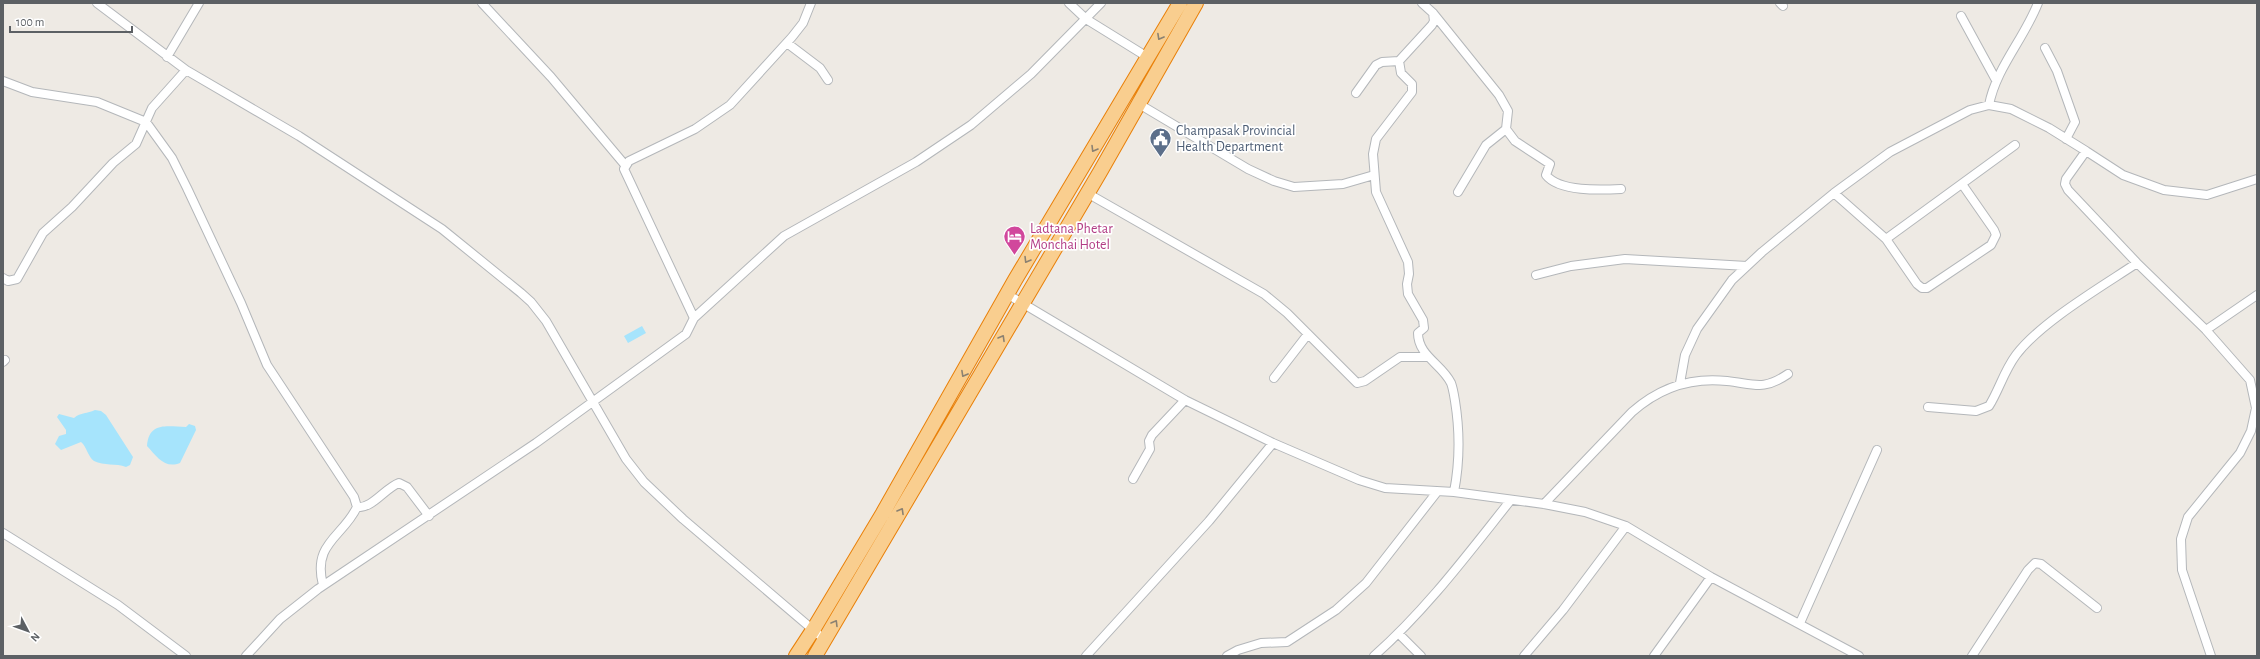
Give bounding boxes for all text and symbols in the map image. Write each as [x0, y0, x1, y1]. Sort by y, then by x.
scale bar [10, 8, 132, 34]
text: 100 m [16, 16, 44, 28]
one-way arrow [1158, 33, 1165, 40]
place label: Champasak Provincial Health Department [1176, 124, 1296, 154]
public building icon: Champasak Provincial Health Department [1148, 125, 1174, 158]
one-way arrow [1092, 145, 1099, 152]
place label: Ladtana Phetar Monchai Hotel [1030, 222, 1113, 252]
hotel icon: Ladtana Phetar Monchai Hotel [1002, 223, 1028, 256]
one-way arrow [1025, 256, 1032, 263]
one-way arrow [997, 335, 1004, 342]
one-way arrow [961, 369, 968, 377]
one-way arrow [897, 508, 904, 515]
north arrow [8, 611, 48, 651]
one-way arrow [831, 620, 838, 627]
text: N [29, 631, 42, 644]

